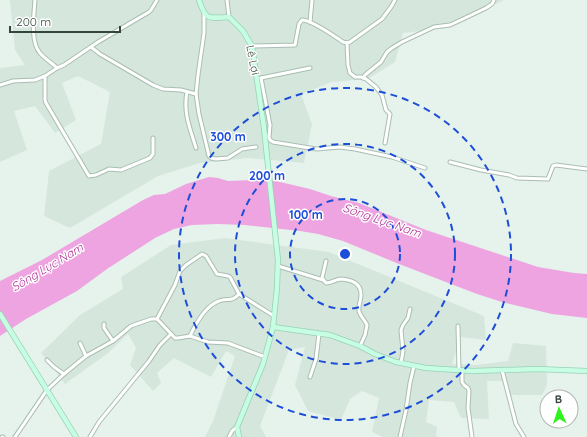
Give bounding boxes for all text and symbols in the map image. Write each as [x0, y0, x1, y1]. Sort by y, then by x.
scale bar [10, 8, 120, 34]
text: 200 m [16, 14, 51, 29]
street label: Lê Lợi [243, 44, 263, 76]
text: 300 m [210, 129, 246, 144]
text: 200 m [249, 168, 285, 183]
water label: Sông Lục Nam [341, 200, 424, 241]
text: 100 m [289, 207, 323, 222]
water label: Sông Lục Nam [8, 239, 87, 294]
centre of rings [338, 247, 352, 261]
north arrow [539, 389, 579, 429]
text: B [555, 392, 562, 406]

